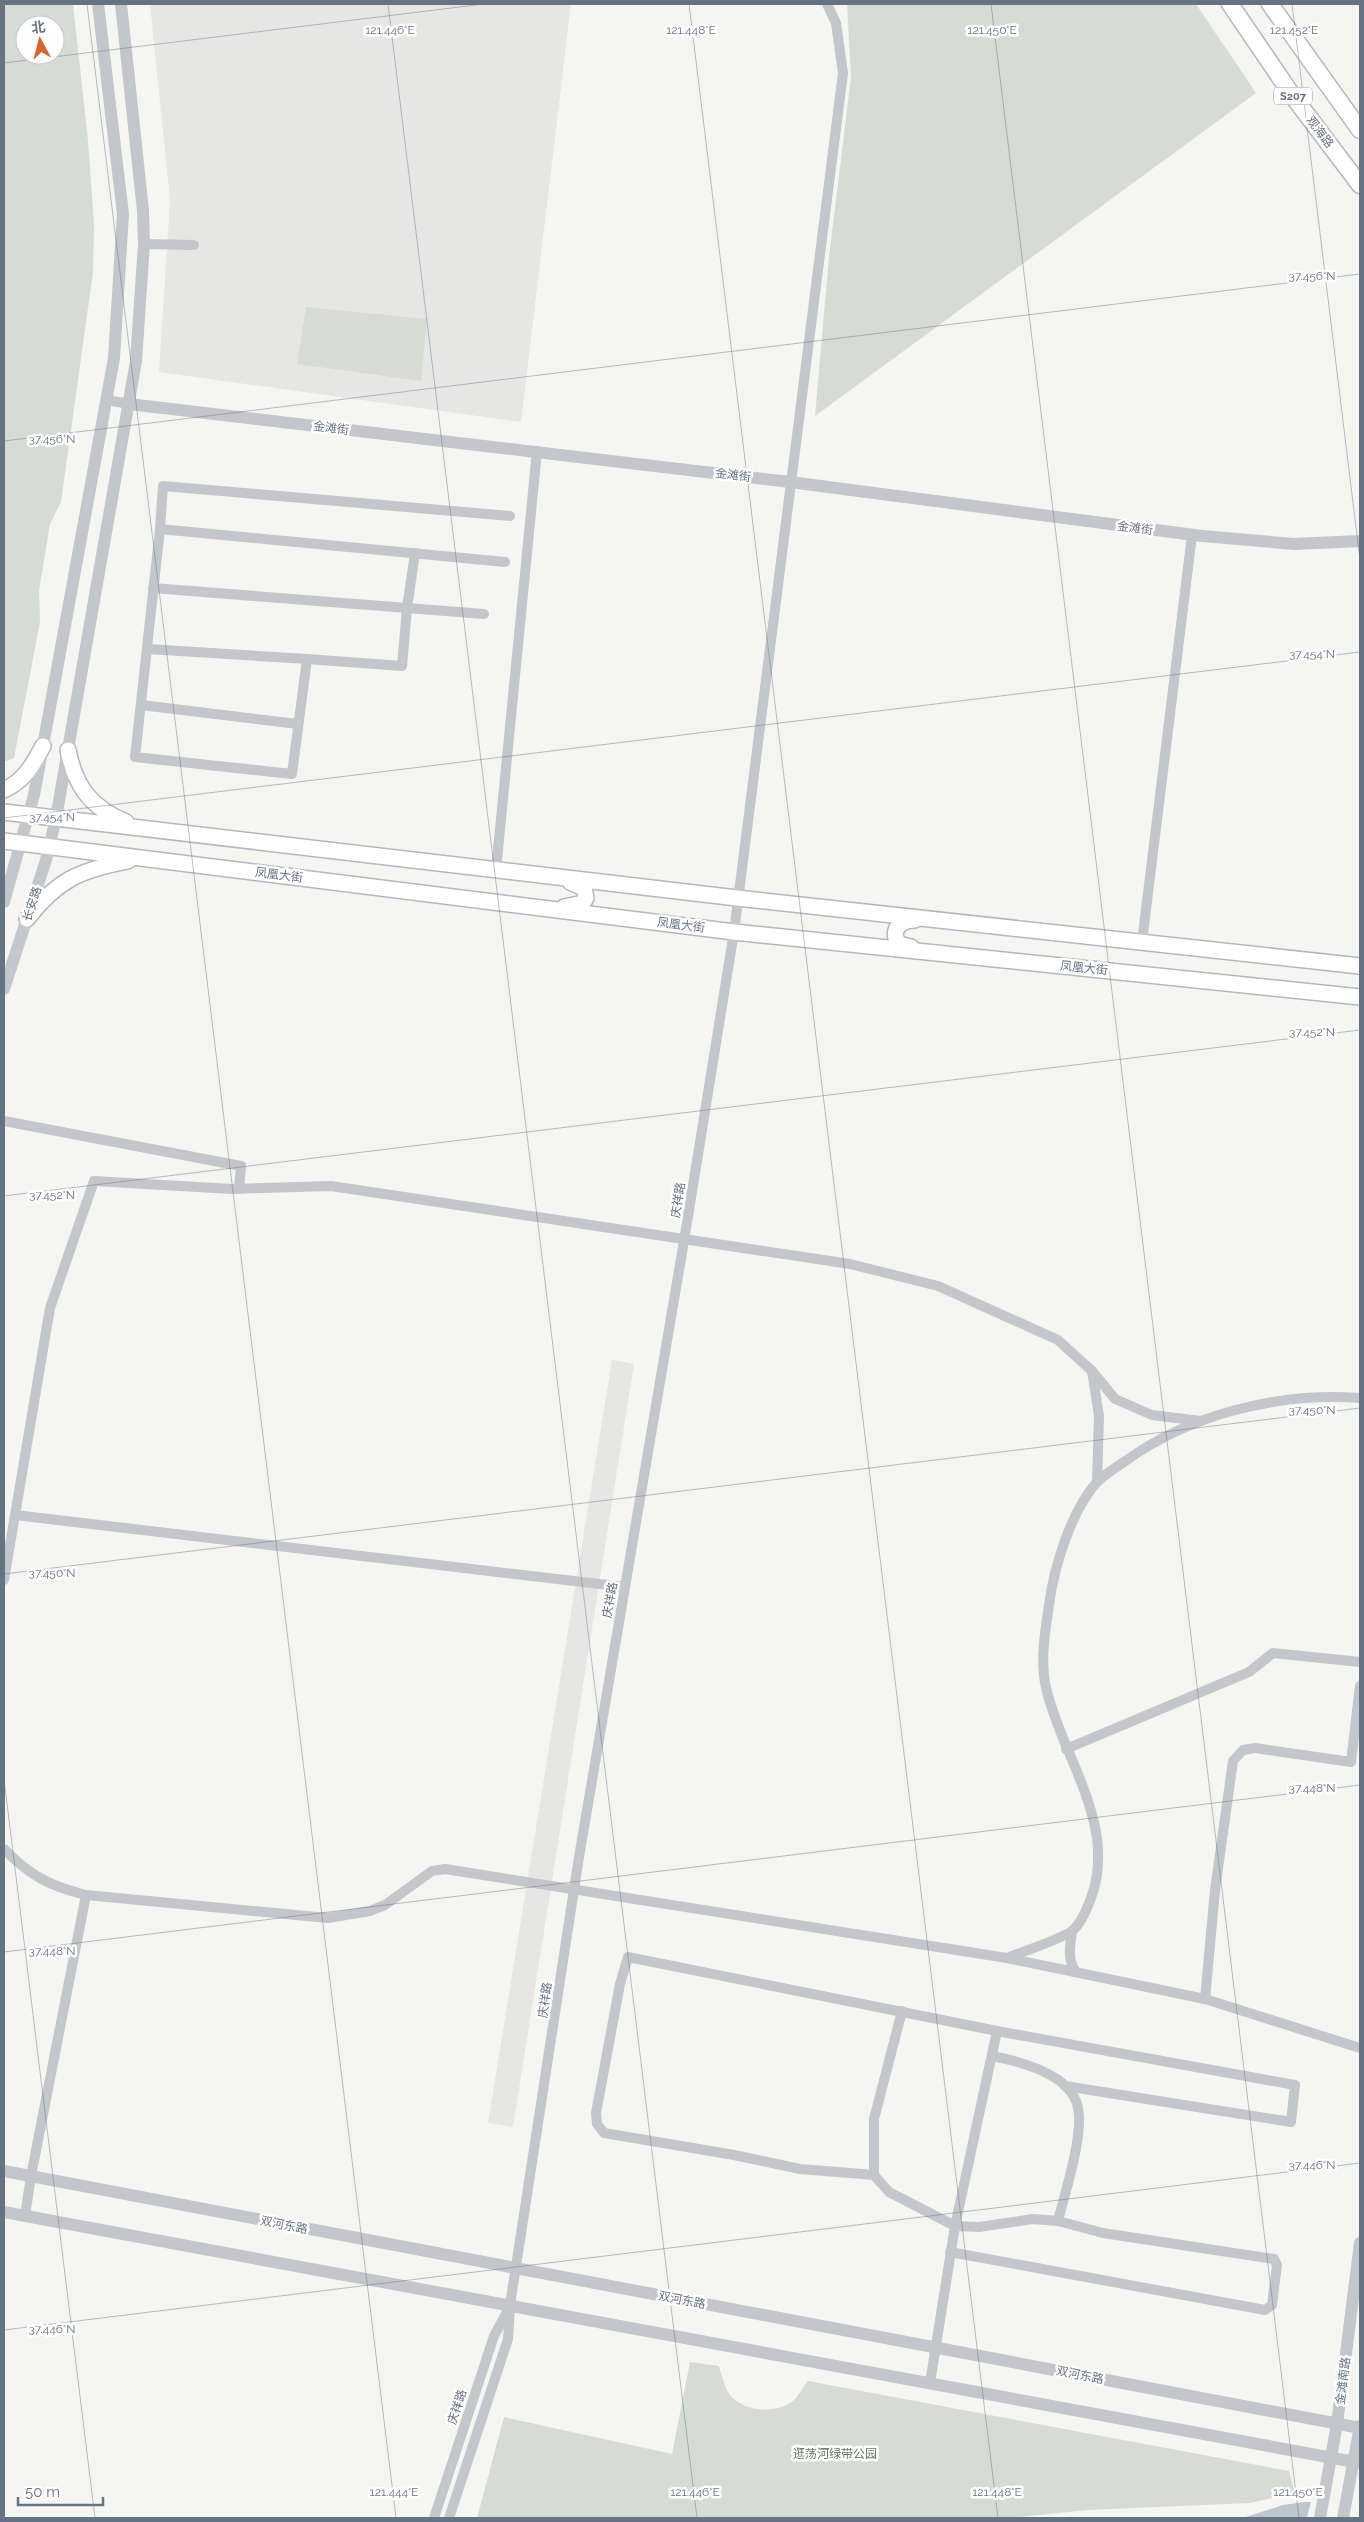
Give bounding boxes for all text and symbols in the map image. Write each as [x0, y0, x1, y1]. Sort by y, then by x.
north arrow [15, 15, 65, 65]
text: 北 [30, 18, 46, 36]
text: 121.446°E [365, 23, 415, 37]
text: 121.448°E [666, 23, 716, 37]
text: 121.450°E [967, 23, 1017, 37]
text: 121.452°E [1270, 23, 1318, 37]
road number: S207 [1274, 88, 1312, 104]
street label: 观海路 [1304, 113, 1336, 151]
text: 37.456°N [1288, 269, 1336, 283]
street label: 金滩街 [312, 419, 350, 437]
text: 37.456°N [28, 432, 76, 446]
street label: 金滩街 [714, 466, 752, 484]
street label: 金滩街 [1116, 519, 1154, 537]
text: 37.454°N [1289, 647, 1335, 661]
text: 37.454°N [29, 810, 75, 824]
street label: 凤凰大街 [254, 865, 304, 885]
street label: 长安路 [20, 885, 44, 923]
street label: 凤凰大街 [656, 915, 706, 935]
street label: 凤凰大街 [1059, 959, 1109, 977]
text: 37.452°N [1289, 1025, 1335, 1039]
street label: 庆祥路 [668, 1181, 688, 1219]
text: 37.452°N [29, 1188, 75, 1202]
text: 37.450°N [1289, 1403, 1335, 1417]
text: 37.450°N [29, 1566, 75, 1580]
street label: 庆祥路 [600, 1581, 620, 1619]
text: 37.448°N [1289, 1781, 1335, 1795]
text: 37.448°N [29, 1944, 75, 1958]
street label: 庆祥路 [536, 1981, 554, 2019]
text: 37.446°N [1288, 2158, 1336, 2172]
street label: 双河东路 [259, 2214, 309, 2236]
street label: 双河东路 [657, 2289, 707, 2311]
text: 37.446°N [28, 2322, 76, 2336]
street label: 金滩南路 [1333, 2356, 1353, 2406]
street label: 双河东路 [1055, 2364, 1105, 2386]
street label: 庆祥路 [445, 2388, 469, 2426]
park label: 逛荡河绿带公园 [793, 2447, 877, 2461]
scale bar [18, 2474, 102, 2506]
text: 50 m [25, 2483, 60, 2501]
text: 121.444°E [370, 2485, 418, 2499]
text: 121.446°E [670, 2485, 720, 2499]
text: 121.448°E [972, 2485, 1022, 2499]
text: 121.450°E [1273, 2485, 1323, 2499]

